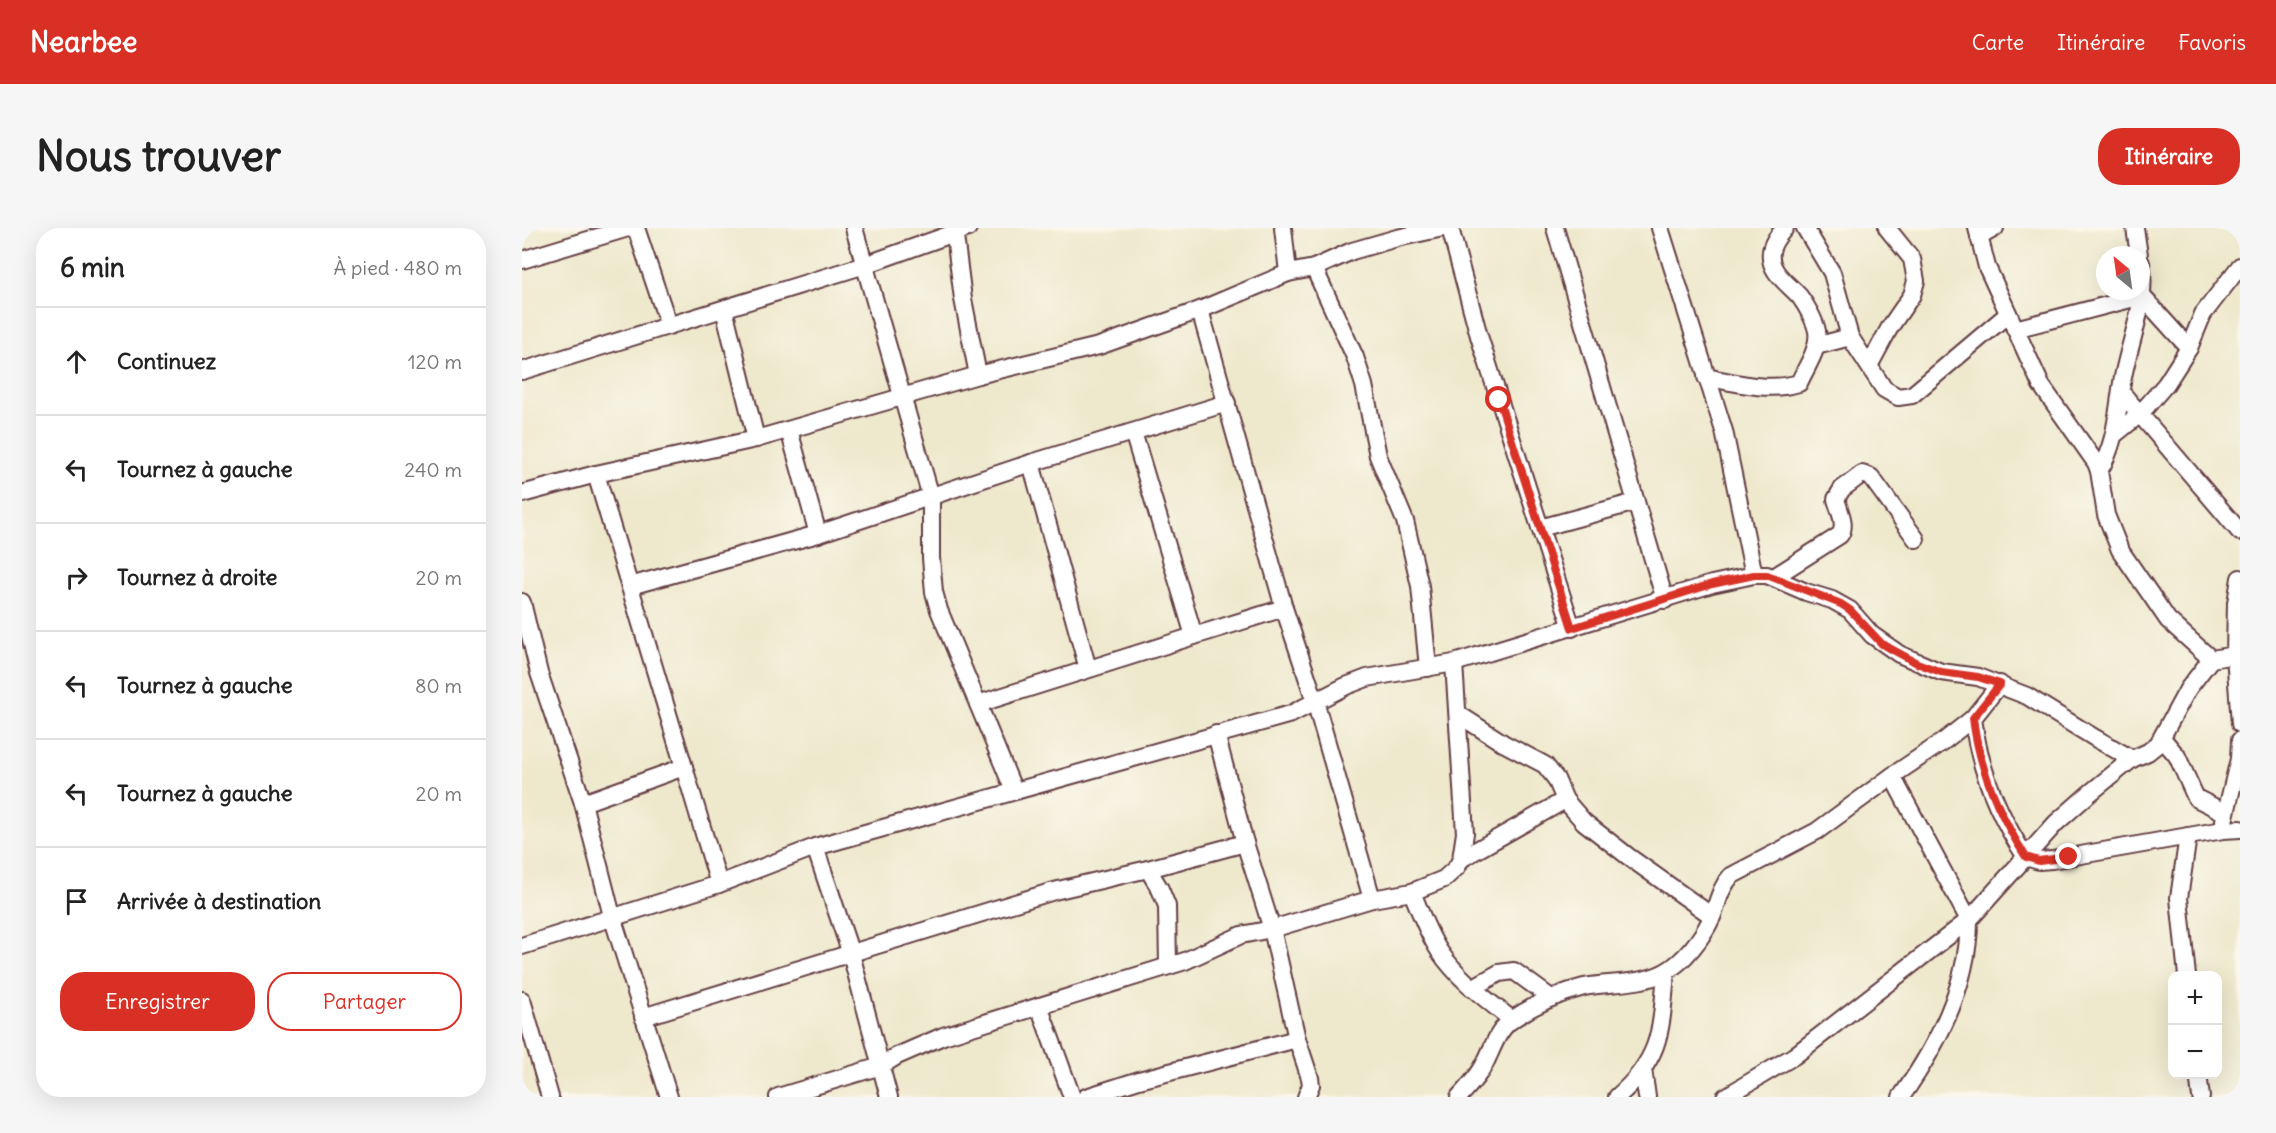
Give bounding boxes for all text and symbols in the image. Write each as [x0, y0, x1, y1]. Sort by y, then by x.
text: Nearbee [30, 24, 137, 60]
text: Carte [1972, 29, 2024, 56]
text: Itinéraire [2057, 29, 2145, 56]
text: Favoris [2178, 29, 2246, 56]
button: Itinéraire [2098, 128, 2240, 185]
text: Nous trouver [36, 130, 281, 182]
north arrow [2096, 246, 2150, 300]
text: 6 min [60, 251, 125, 284]
text: À pied · 480 m [333, 255, 462, 280]
icon: ahead [60, 345, 93, 378]
text: Continuez [117, 347, 216, 375]
text: 120 m [408, 349, 462, 374]
route start [1485, 386, 1511, 412]
icon: left [60, 453, 93, 486]
text: Tournez à gauche [117, 455, 293, 483]
text: 240 m [404, 457, 462, 482]
icon: right [60, 561, 93, 594]
text: Tournez à droite [117, 563, 277, 591]
text: 20 m [416, 565, 462, 590]
icon: left [60, 669, 93, 702]
text: Tournez à gauche [117, 671, 293, 699]
text: 80 m [415, 673, 462, 698]
icon: left [60, 777, 93, 810]
text: Tournez à gauche [117, 779, 293, 807]
text: 20 m [416, 781, 462, 806]
route end [2055, 843, 2081, 869]
icon: arrive [60, 885, 93, 918]
text: Arrivée à destination [117, 887, 321, 915]
map controls [2168, 971, 2222, 1079]
button: + [2168, 971, 2222, 1025]
button: Enregistrer [60, 972, 255, 1031]
button: Partager [267, 972, 462, 1031]
button: − [2168, 1025, 2222, 1079]

